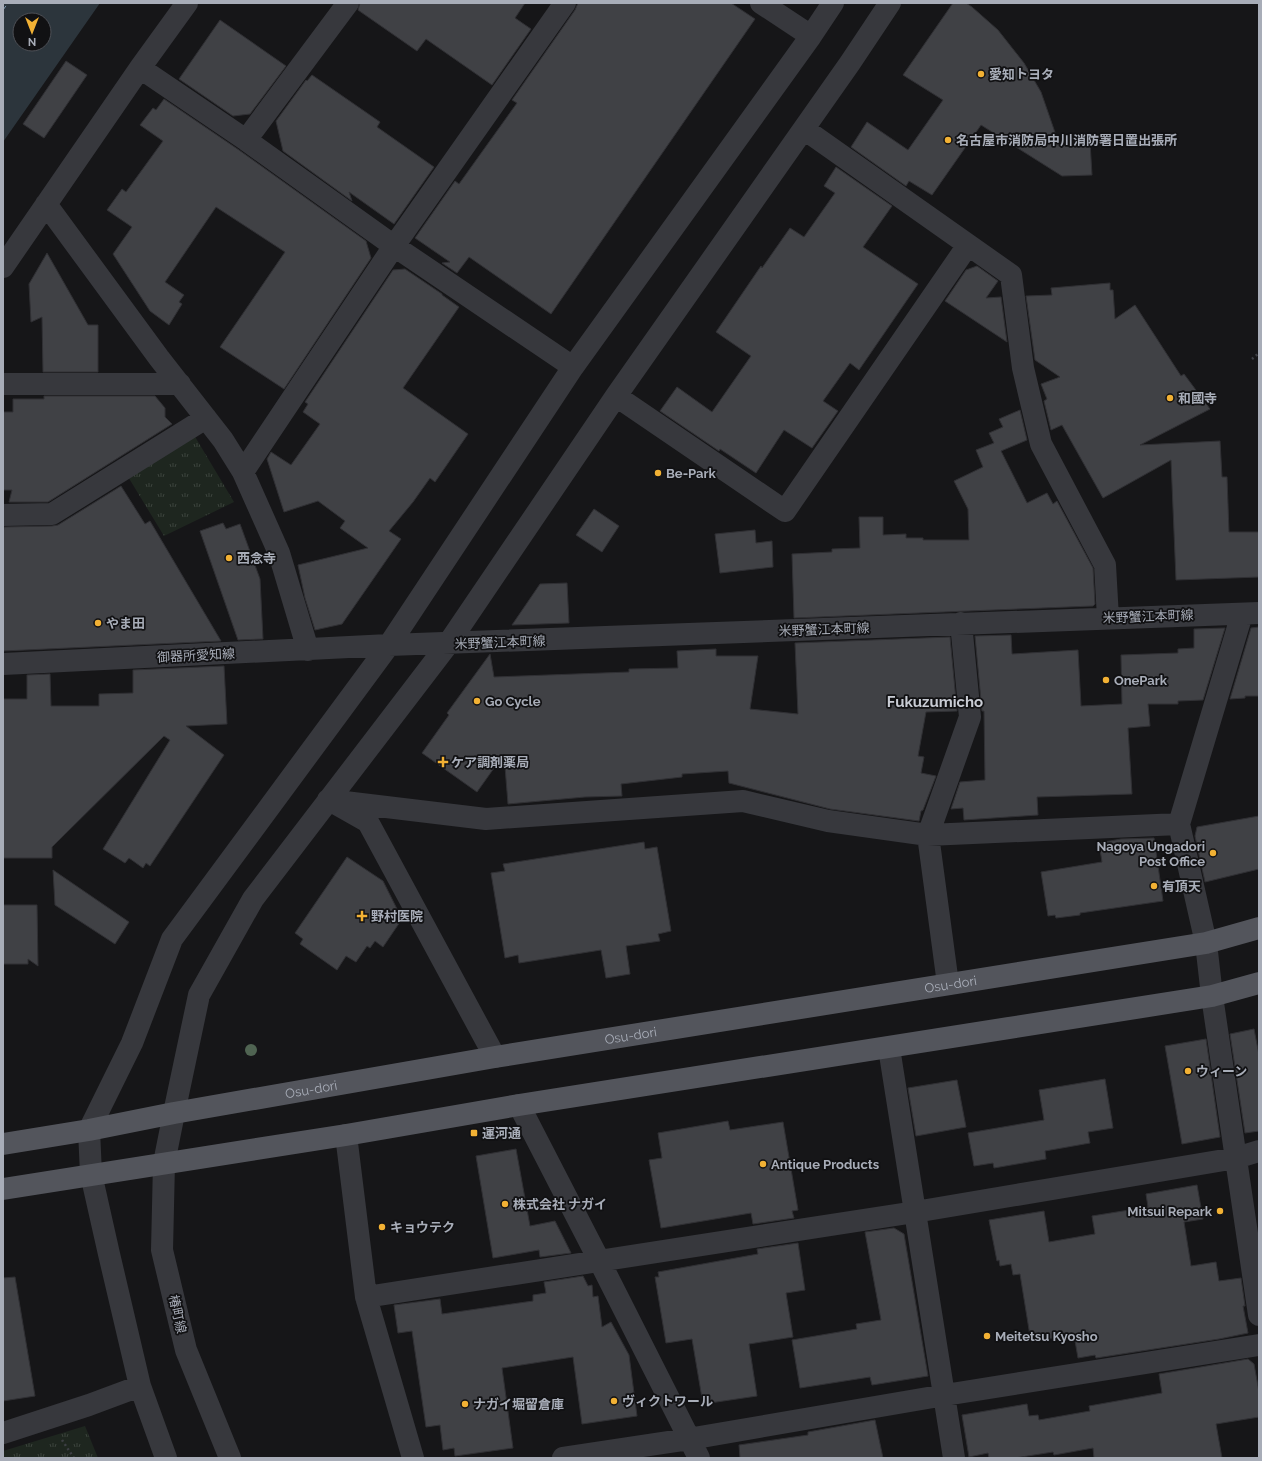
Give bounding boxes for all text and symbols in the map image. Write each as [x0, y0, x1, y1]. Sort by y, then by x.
north arrow [12, 12, 52, 52]
text: N [28, 35, 36, 48]
place label: 愛知トヨタ [989, 67, 1054, 82]
marker: 愛知トヨタ [976, 69, 986, 79]
place label: 名古屋市消防局中川消防署日置出張所 [956, 133, 1177, 148]
marker: 名古屋市消防局中川消防署日置出張所 [943, 135, 953, 145]
place label: 和國寺 [1178, 391, 1217, 406]
marker: 和國寺 [1165, 393, 1175, 403]
place label: Be-Park [666, 466, 717, 481]
marker: Be-Park [653, 468, 663, 478]
place label: 西念寺 [237, 551, 276, 566]
marker: 西念寺 [224, 553, 234, 563]
street label: 米野蟹江本町線 [1102, 607, 1194, 626]
place label: やま田 [106, 616, 145, 631]
marker: やま田 [93, 618, 103, 628]
street label: 米野蟹江本町線 [778, 620, 870, 639]
street label: 米野蟹江本町線 [454, 633, 546, 652]
street label: 御器所愛知線 [157, 646, 235, 665]
place label: OnePark [1114, 673, 1168, 688]
marker: OnePark [1101, 675, 1111, 685]
district label: Fukuzumicho [887, 693, 983, 711]
place label: Go Cycle [485, 694, 541, 709]
marker: Go Cycle [472, 696, 482, 706]
place label: ケア調剤薬局 [451, 755, 529, 770]
marker: ケア調剤薬局 [438, 757, 448, 767]
place label: Nagoya Ungadori Post Office [1096, 839, 1205, 869]
marker: Nagoya Ungadori Post Office [1208, 848, 1218, 858]
place label: 有頂天 [1162, 879, 1201, 894]
marker: 有頂天 [1149, 881, 1159, 891]
place label: 野村医院 [371, 909, 423, 924]
marker: 野村医院 [356, 910, 368, 922]
street label: Osu-dori [923, 973, 978, 996]
street label: Osu-dori [604, 1024, 658, 1047]
place label: ウィーン [1196, 1064, 1247, 1079]
marker: ウィーン [1183, 1066, 1193, 1076]
street label: Osu-dori [284, 1078, 338, 1101]
place label: 運河通 [482, 1126, 521, 1141]
marker: 運河通 [469, 1128, 479, 1138]
place label: Antique Products [771, 1157, 880, 1172]
marker: Antique Products [758, 1159, 768, 1169]
place label: 株式会社 ナガイ [513, 1197, 607, 1212]
marker: 株式会社 ナガイ [500, 1199, 510, 1209]
place label: Mitsui Repark [1127, 1204, 1213, 1219]
marker: Mitsui Repark [1215, 1206, 1225, 1216]
place label: キョウテク [390, 1220, 455, 1235]
marker: キョウテク [377, 1222, 387, 1232]
street label: 椿町線 [166, 1293, 189, 1335]
place label: Meitetsu Kyosho [995, 1329, 1098, 1344]
marker: Meitetsu Kyosho [982, 1331, 992, 1341]
place label: ヴィクトワール [622, 1394, 713, 1409]
marker: ヴィクトワール [609, 1396, 619, 1406]
place label: ナガイ堀留倉庫 [473, 1397, 564, 1412]
marker: ナガイ堀留倉庫 [460, 1399, 470, 1409]

